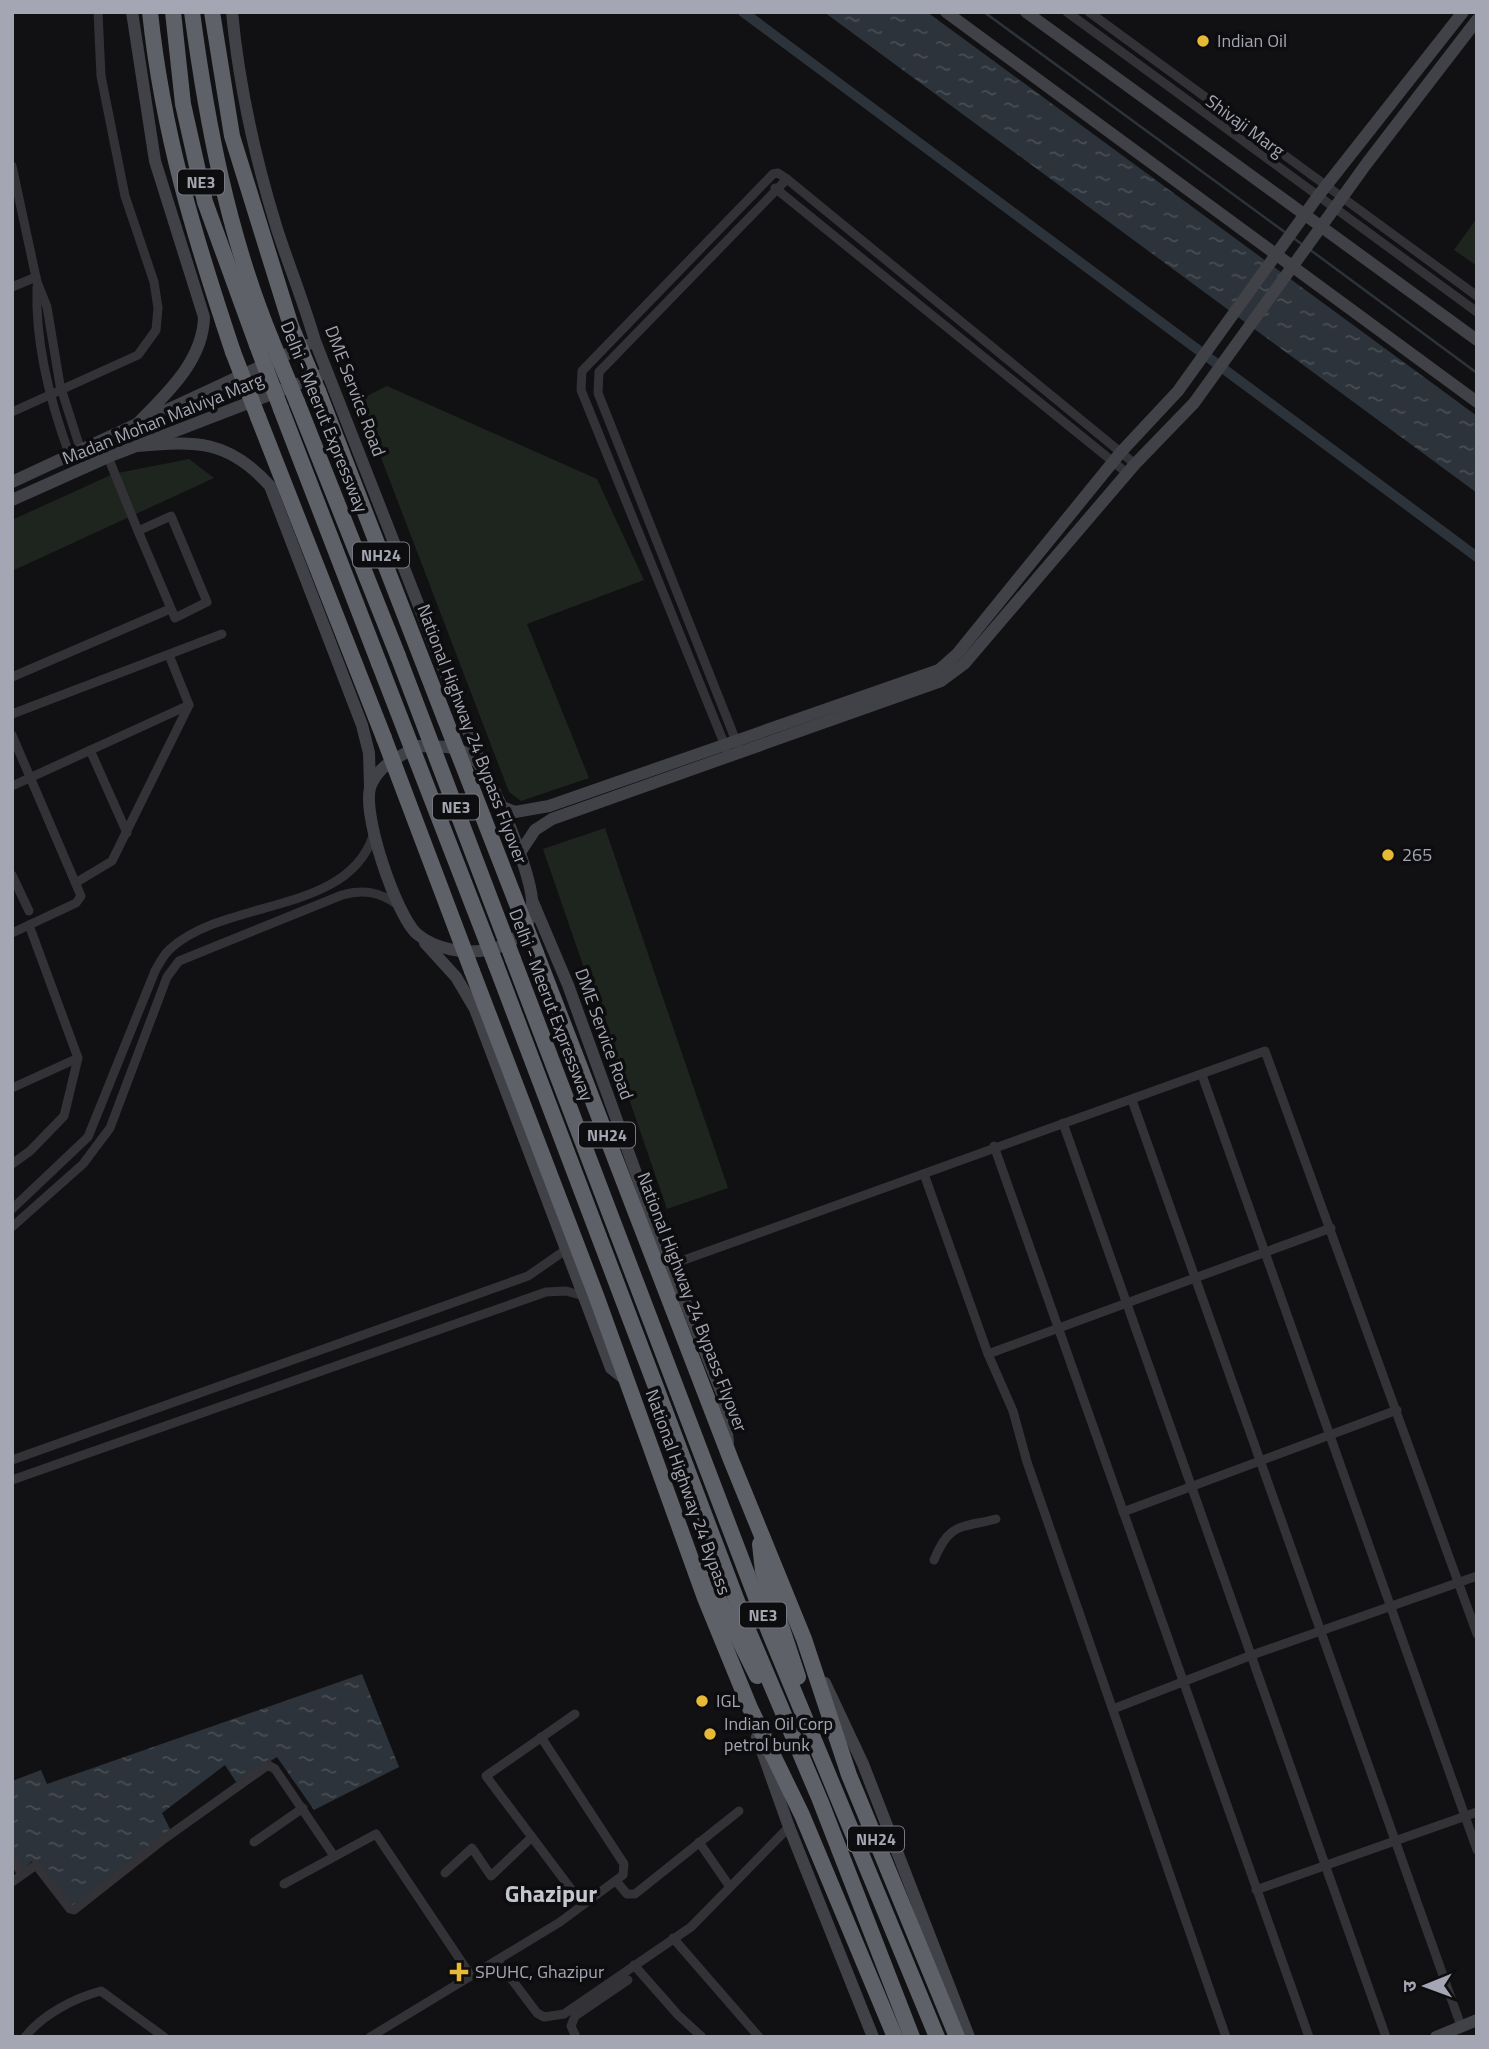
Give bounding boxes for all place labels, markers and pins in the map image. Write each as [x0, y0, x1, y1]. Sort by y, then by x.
place label: Indian Oil [1217, 27, 1287, 54]
marker: Indian Oil [1195, 33, 1211, 49]
place label: 265 [1402, 841, 1432, 868]
marker: 265 [1380, 847, 1396, 863]
place label: IGL [716, 1687, 741, 1714]
marker: IGL [694, 1693, 710, 1709]
place label: Indian Oil Corp petrol bunk [724, 1710, 833, 1758]
marker: Indian Oil Corp petrol bunk [702, 1726, 718, 1742]
place label: SPUHC, Ghazipur [475, 1958, 604, 1985]
marker: SPUHC, Ghazipur [449, 1962, 469, 1982]

